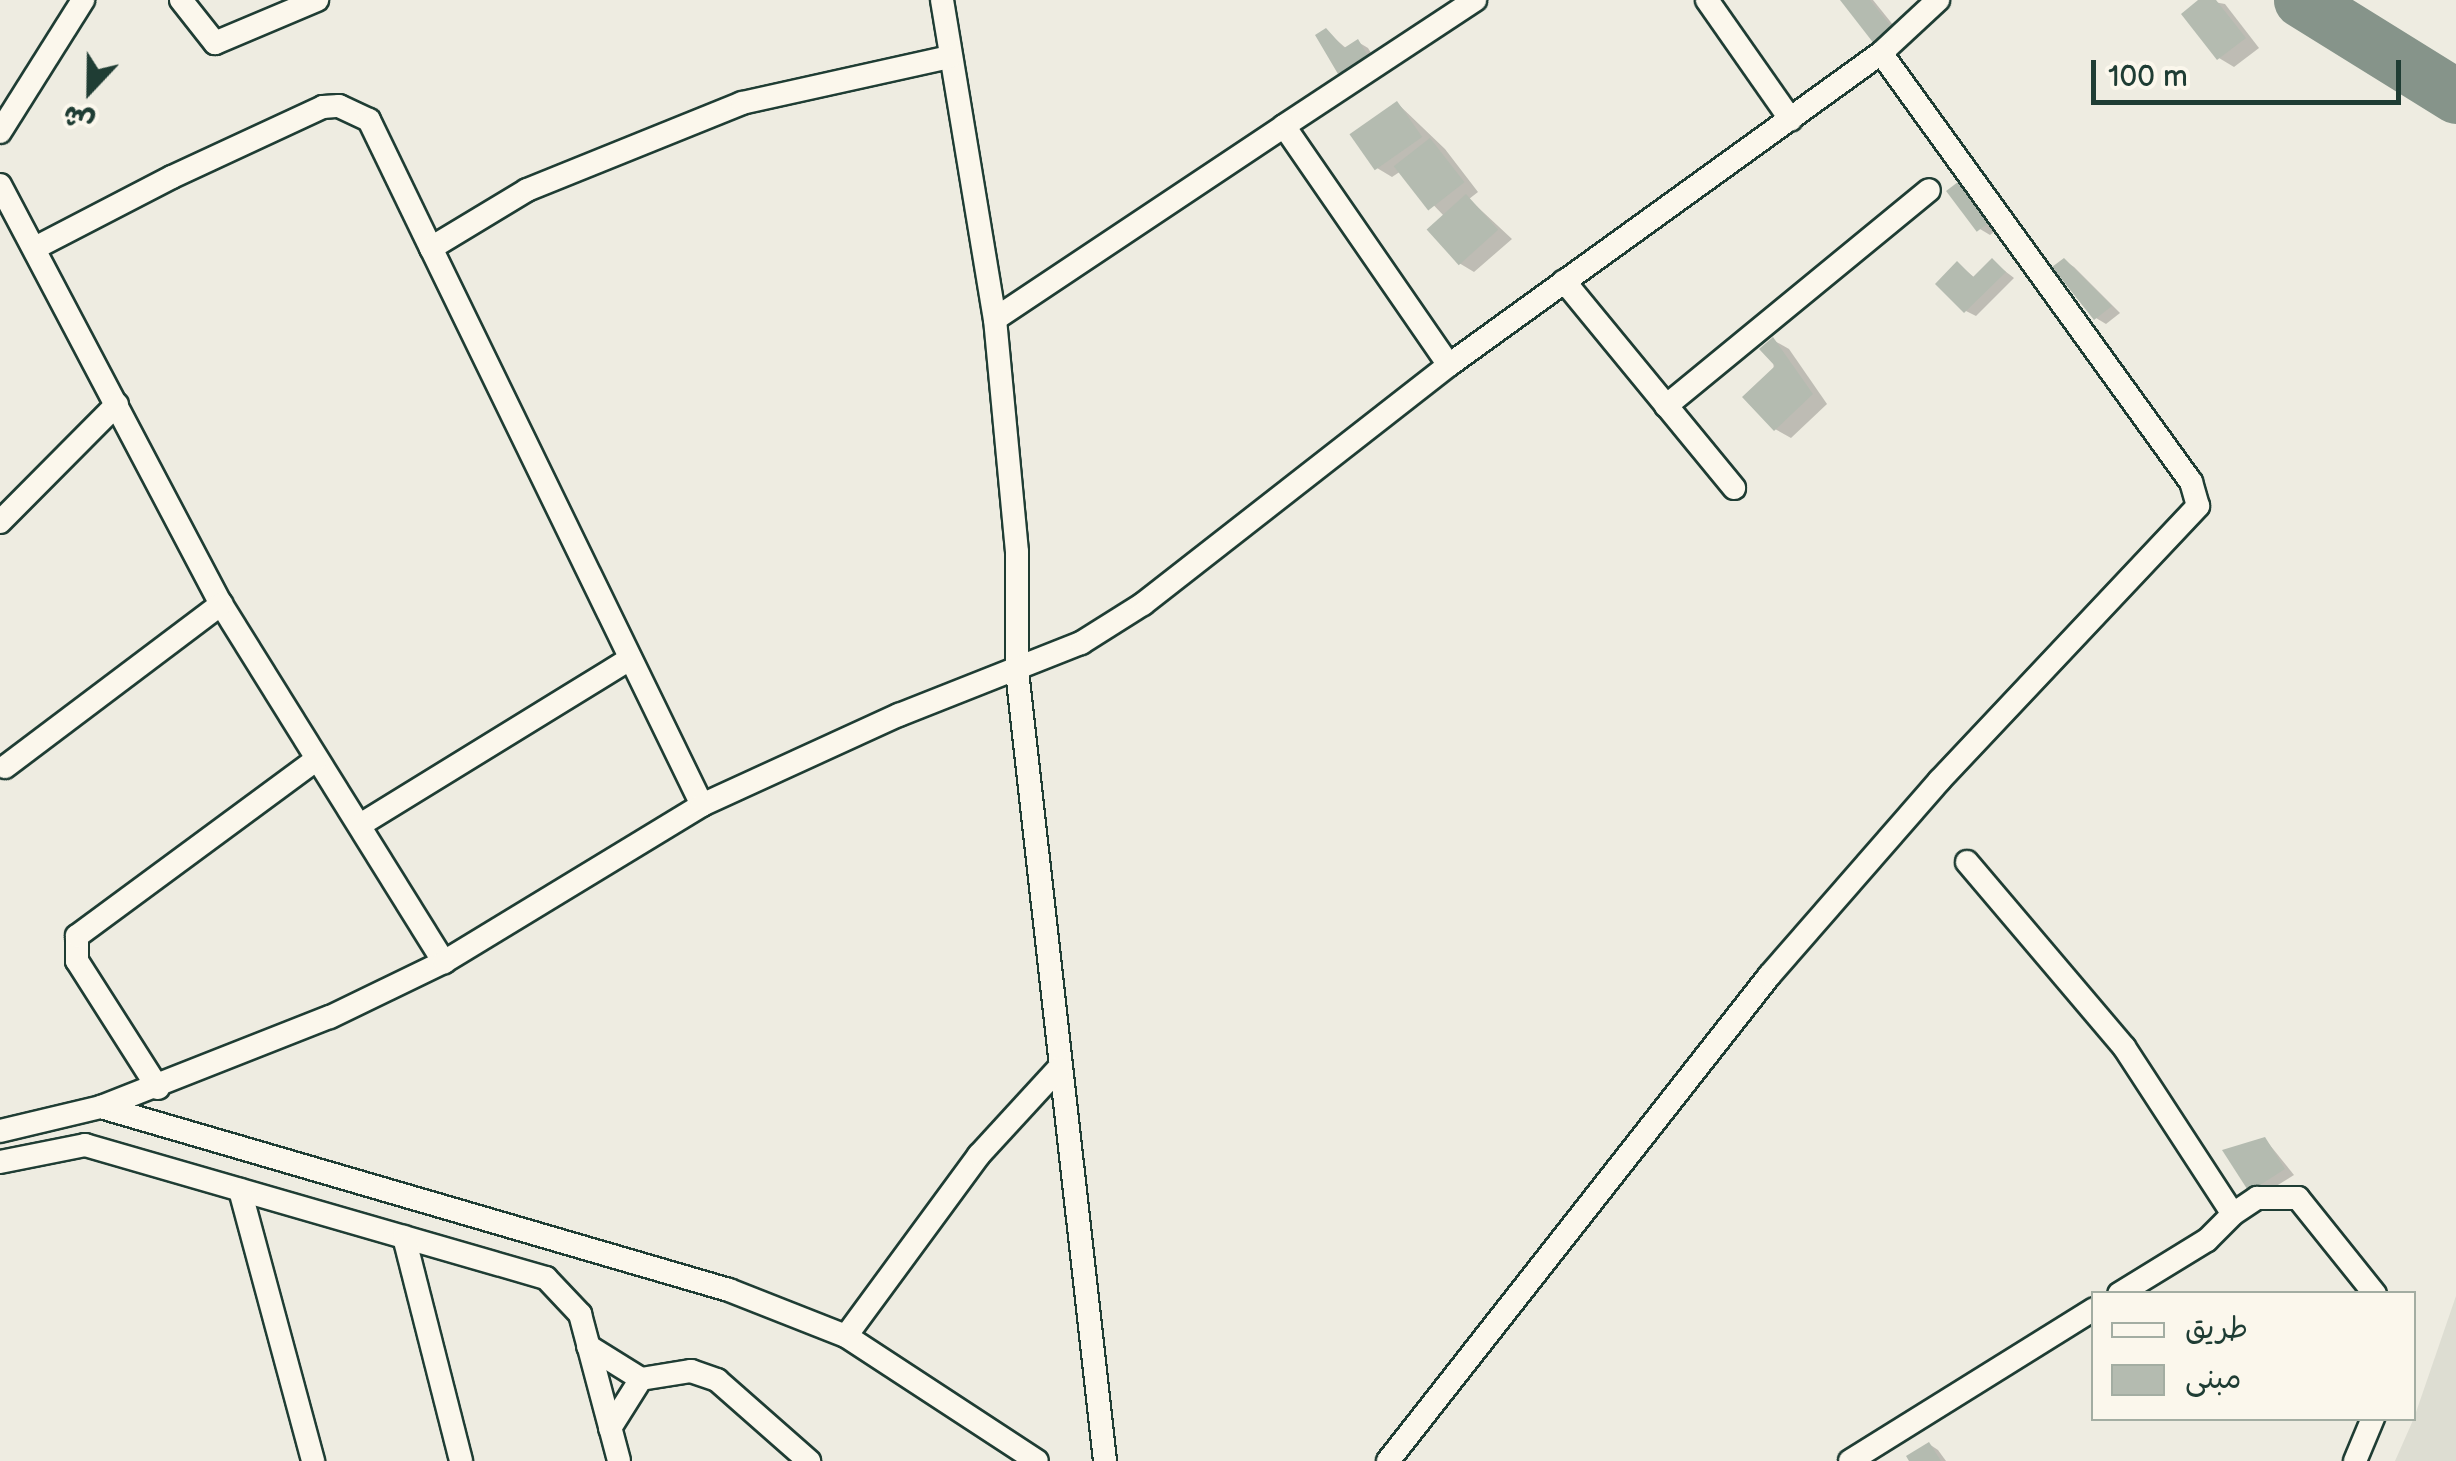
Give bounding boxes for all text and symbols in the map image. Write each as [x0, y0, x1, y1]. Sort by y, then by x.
north arrow [40, 40, 140, 140]
scale bar [2096, 40, 2406, 102]
text: 100 m [2108, 59, 2188, 95]
text: ش [58, 97, 99, 139]
legend [2091, 1291, 2416, 1421]
text: طريق [2185, 1311, 2248, 1347]
text: مبنى [2185, 1361, 2241, 1397]

